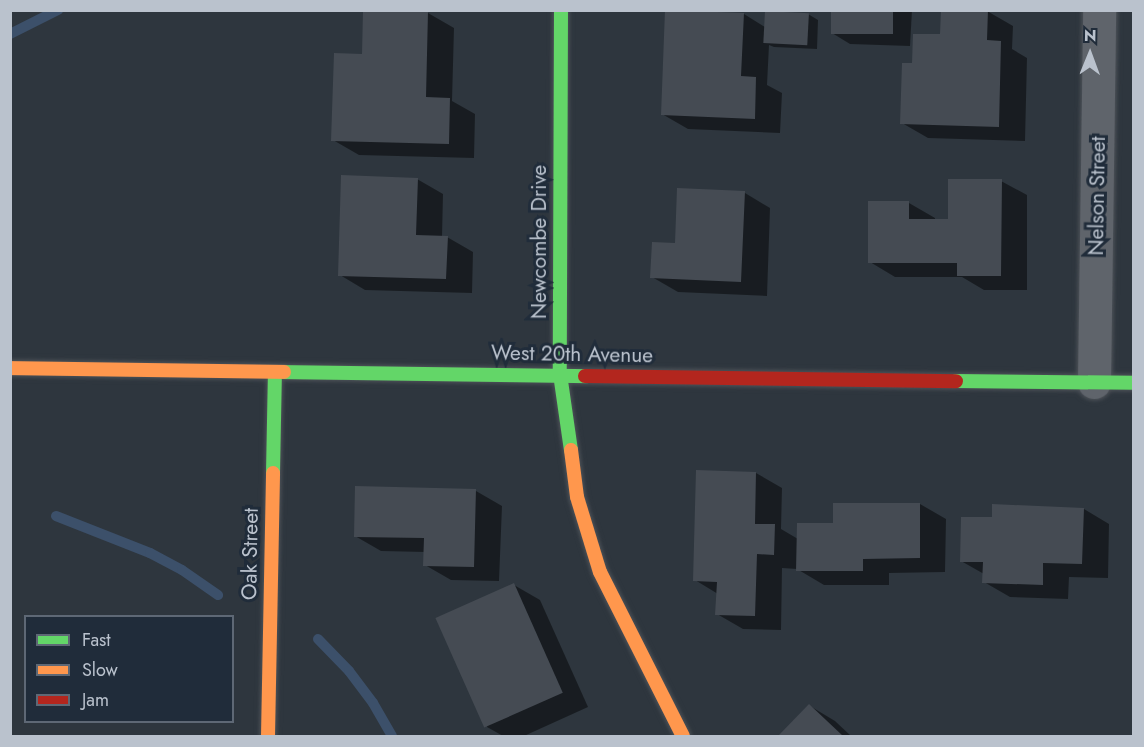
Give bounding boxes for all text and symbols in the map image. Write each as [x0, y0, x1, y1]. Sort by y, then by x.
north arrow [1060, 24, 1120, 84]
text: N [1084, 24, 1097, 47]
street label: Nelson Street [1083, 136, 1111, 256]
street label: Newcombe Drive [526, 165, 552, 319]
street label: West 20th Avenue [491, 340, 653, 368]
street label: Oak Street [237, 508, 263, 600]
legend [24, 615, 234, 723]
text: Fast [82, 627, 111, 653]
text: Slow [82, 657, 118, 683]
text: Jam [82, 687, 109, 713]

